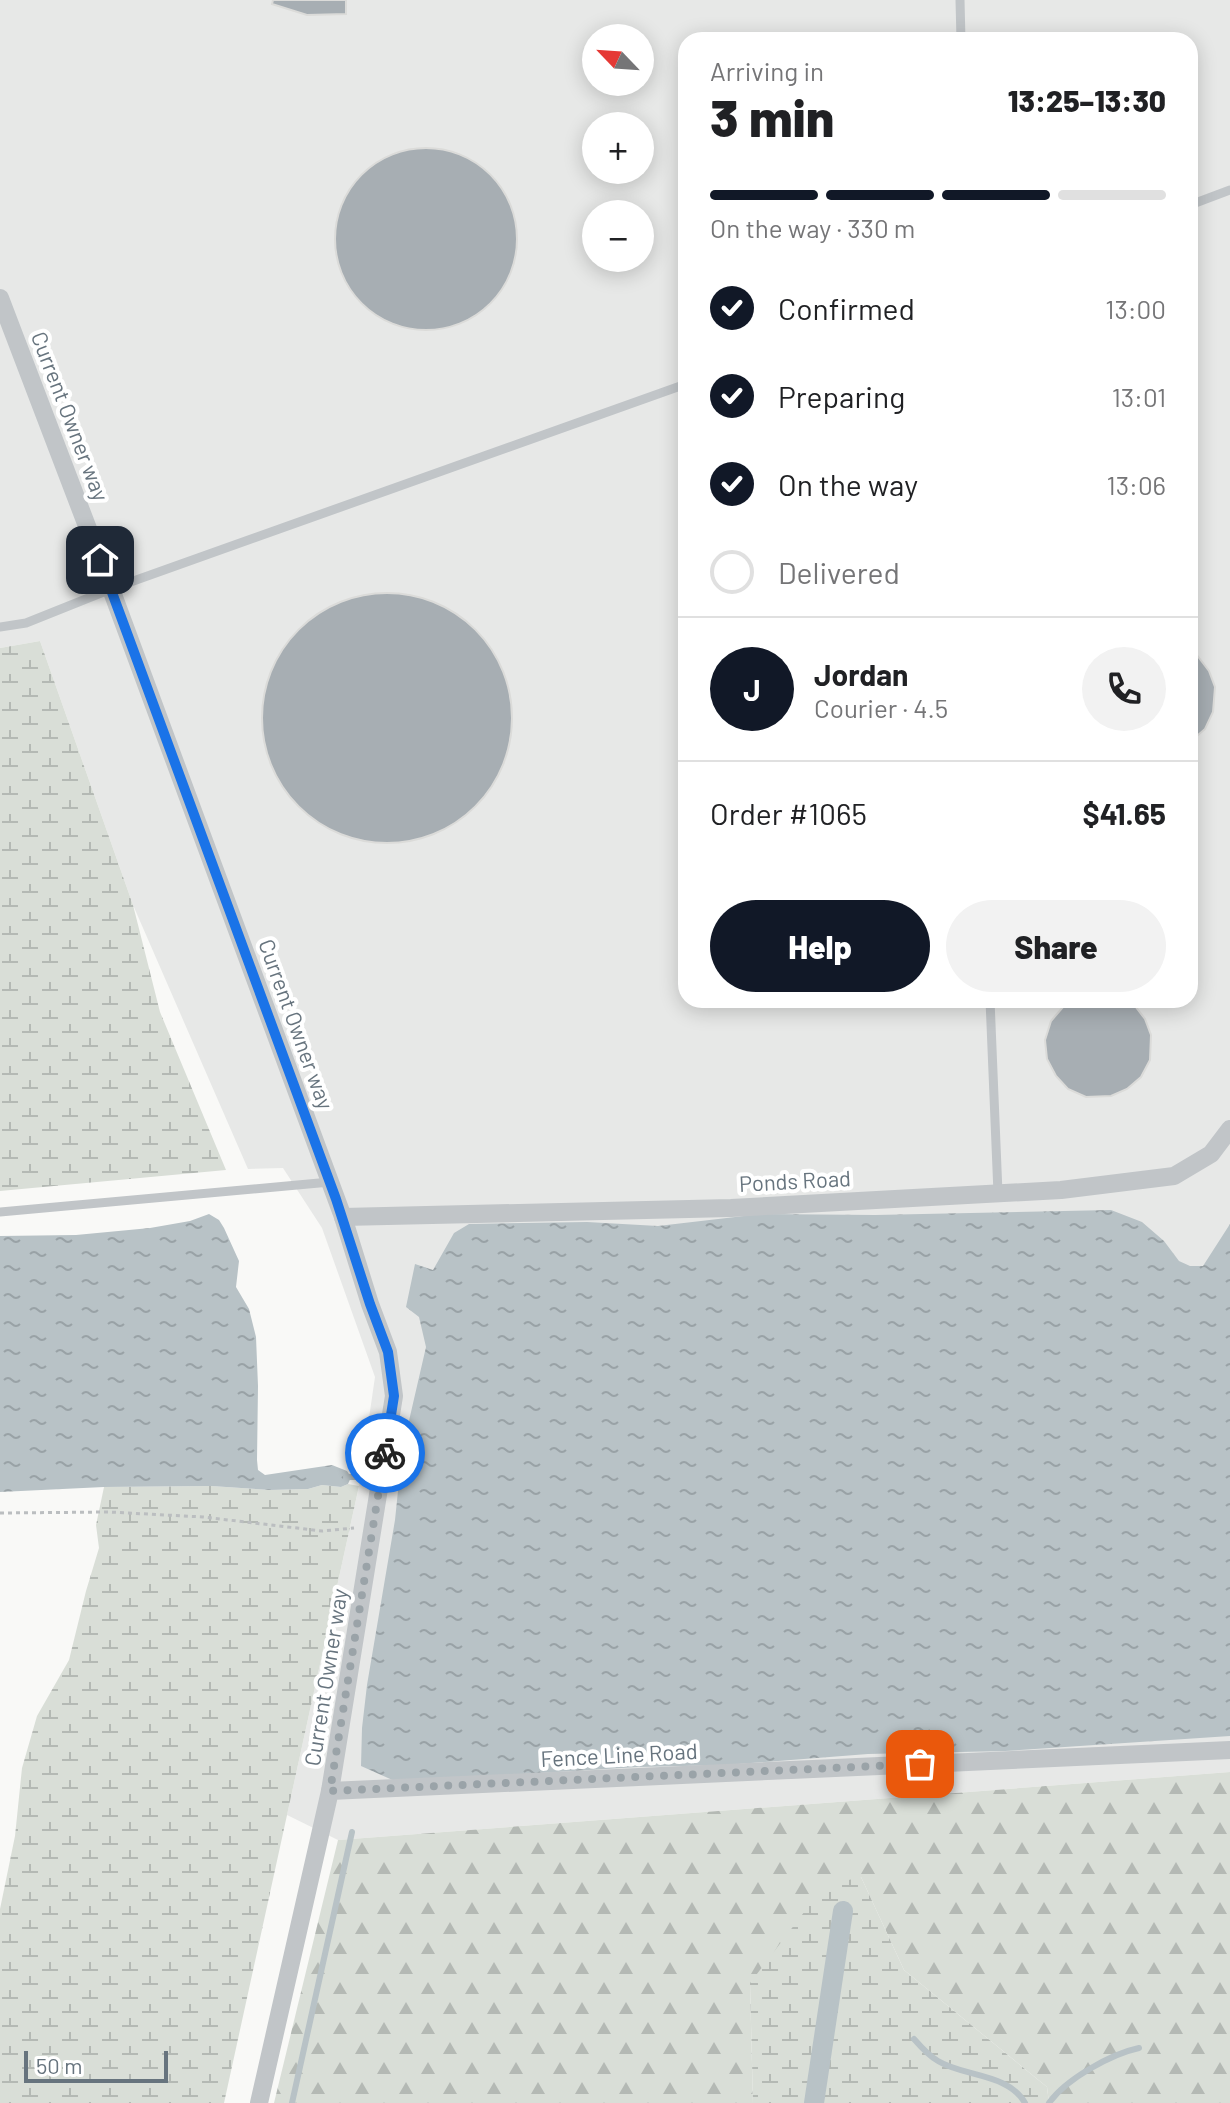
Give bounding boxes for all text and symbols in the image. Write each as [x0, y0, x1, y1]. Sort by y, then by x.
north arrow [582, 24, 654, 96]
map controls [582, 24, 654, 272]
text: Arriving in [710, 55, 824, 86]
text: 13:25–13:30 [1008, 82, 1166, 118]
text: 3 min [710, 85, 834, 147]
button: + [582, 112, 654, 184]
button: − [582, 200, 654, 272]
text: On the way · 330 m [710, 212, 915, 243]
icon: check [710, 286, 754, 330]
text: Confirmed [778, 290, 915, 326]
text: 13:00 [1105, 293, 1166, 324]
street label: Current Owner way [27, 328, 115, 504]
icon: check [710, 374, 754, 418]
text: Preparing [778, 378, 905, 414]
text: 13:01 [1112, 381, 1166, 412]
icon: check [710, 462, 754, 506]
text: On the way [778, 466, 918, 502]
text: 13:06 [1107, 469, 1166, 500]
pin [66, 526, 134, 594]
icon: home [78, 538, 122, 582]
text: Delivered [778, 554, 900, 590]
button: phone [1082, 647, 1166, 731]
text: Jordan [814, 656, 909, 692]
text: J [743, 671, 761, 707]
text: Courier · 4.5 [814, 692, 948, 723]
text: Order #1065 [710, 795, 867, 831]
text: $41.65 [1083, 795, 1166, 831]
button: Help [710, 900, 930, 992]
button: Share [946, 900, 1166, 992]
street label: Current Owner way [254, 935, 340, 1113]
street label: Ponds Road [738, 1164, 852, 1196]
courier [345, 1413, 425, 1493]
icon: bike [363, 1431, 407, 1475]
street label: Current Owner way [298, 1586, 352, 1768]
pin [886, 1730, 954, 1798]
street label: Fence Line Road [540, 1737, 698, 1771]
icon: bag [898, 1742, 942, 1786]
scale bar [24, 2047, 168, 2083]
text: 50 m [36, 2052, 82, 2078]

